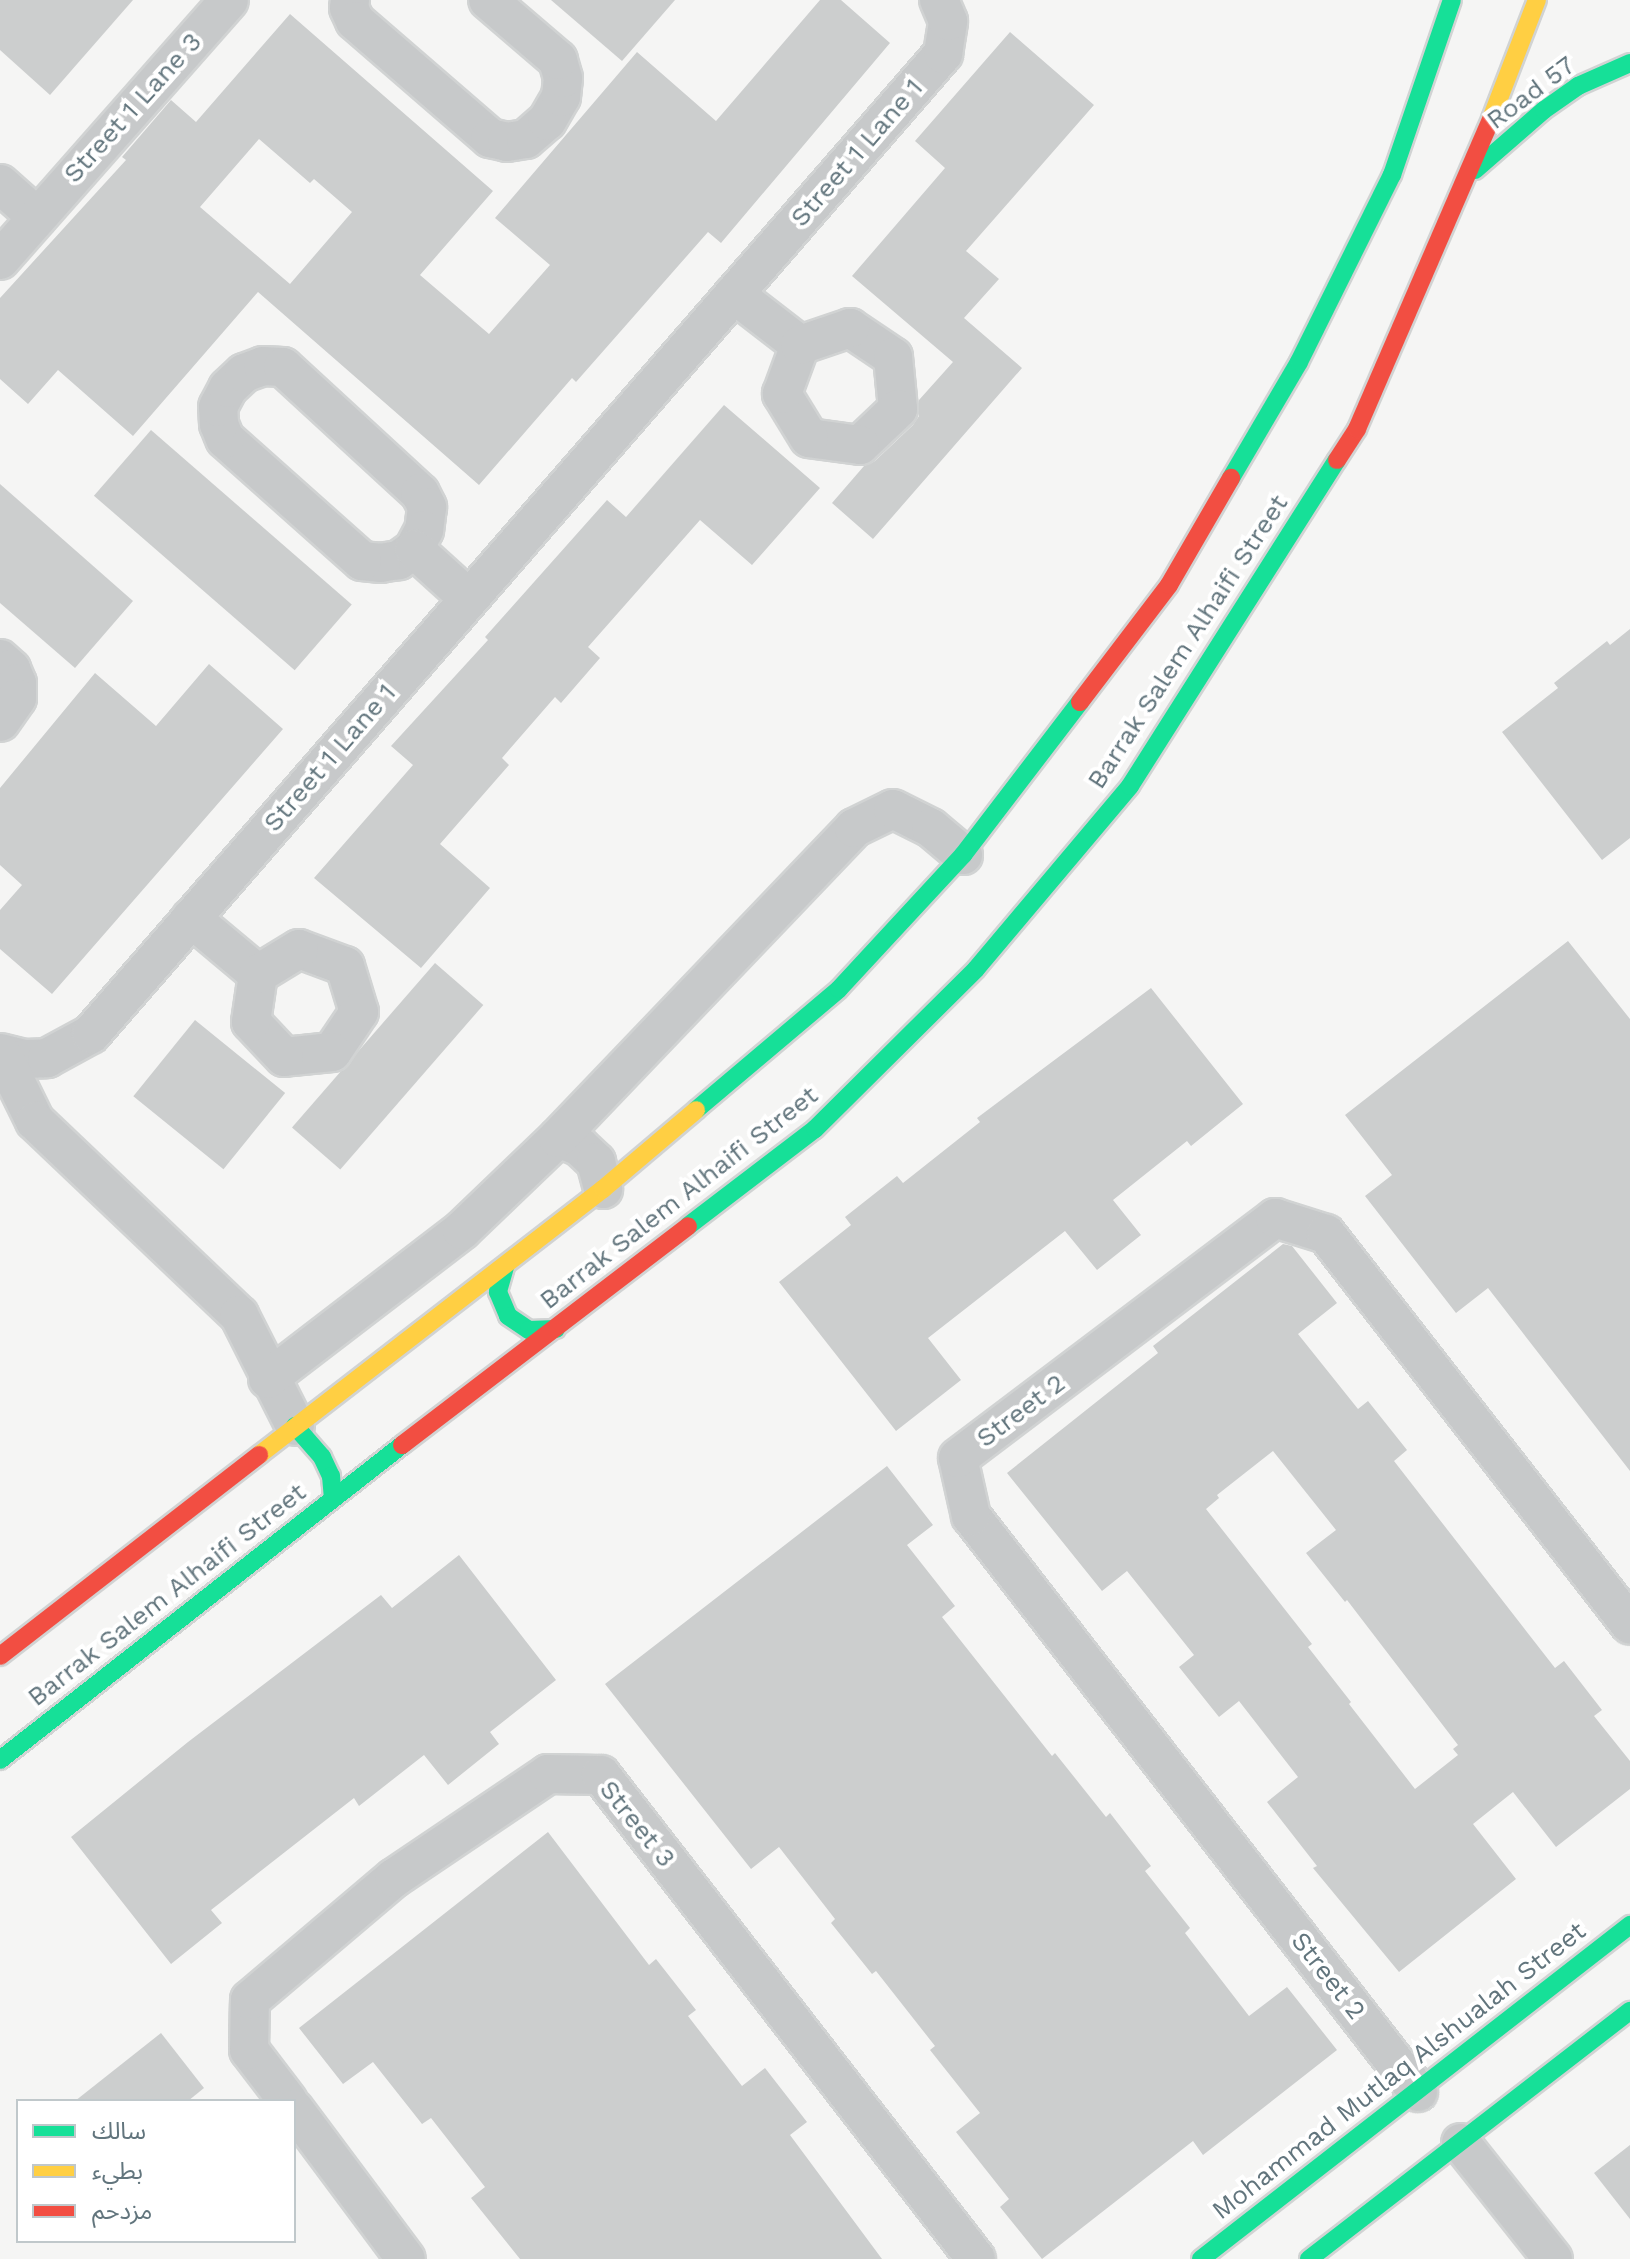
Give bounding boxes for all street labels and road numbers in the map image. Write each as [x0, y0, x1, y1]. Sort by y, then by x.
street label: Street 1 Lane 3 [57, 26, 209, 190]
street label: Road 57 [1481, 50, 1581, 136]
street label: Street 1 Lane 1 [784, 72, 930, 234]
street label: Barrak Salem Alhaifi Street [1081, 489, 1295, 795]
street label: Street 1 Lane 1 [257, 677, 403, 839]
street label: Barrak Salem Alhaifi Street [533, 1079, 825, 1317]
street label: Street 2 [971, 1368, 1071, 1454]
street label: Barrak Salem Alhaifi Street [21, 1476, 313, 1714]
street label: Street 3 [593, 1774, 681, 1874]
street label: Mohammad Mutlaq Alshualah Street [1206, 1915, 1592, 2227]
street label: Street 2 [1284, 1926, 1372, 2026]

